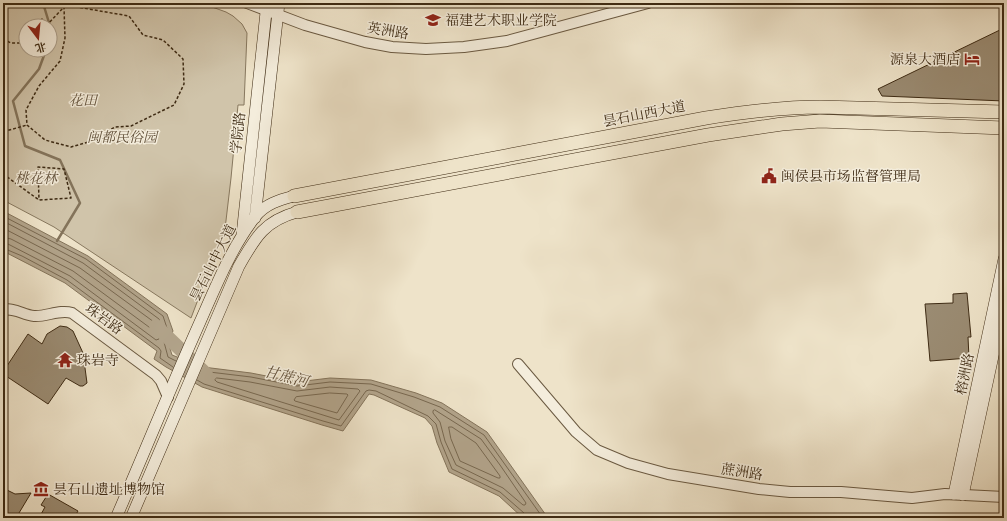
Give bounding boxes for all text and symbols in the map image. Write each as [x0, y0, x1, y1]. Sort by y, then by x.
school or university icon: 福建艺术职业学院 [424, 11, 442, 29]
place label: 福建艺术职业学院 [445, 12, 557, 29]
north arrow [18, 18, 58, 58]
street label: 英洲路 [366, 19, 410, 43]
text: 北 [34, 39, 48, 55]
hotel icon: 源泉大酒店 [963, 50, 981, 68]
place label: 源泉大酒店 [890, 51, 960, 68]
park label: 花田 [69, 92, 99, 109]
street label: 昙石山西大道 [601, 98, 687, 130]
street label: 学院路 [227, 111, 249, 155]
park label: 闽都民俗园 [87, 129, 159, 146]
public building icon: 闽侯县市场监督管理局 [760, 167, 778, 185]
place label: 闽侯县市场监督管理局 [781, 168, 921, 185]
park label: 桃花林 [15, 170, 59, 187]
street label: 昙石山中大道 [186, 222, 240, 304]
street label: 珠岩路 [82, 300, 126, 338]
temple icon: 珠岩寺 [56, 351, 74, 369]
place label: 珠岩寺 [77, 352, 119, 369]
street label: 榕洲路 [952, 352, 978, 396]
water label: 甘蔗河 [262, 362, 313, 392]
street label: 蔗洲路 [720, 460, 764, 484]
museum icon: 昙石山遗址博物馆 [32, 480, 50, 498]
place label: 昙石山遗址博物馆 [53, 481, 165, 498]

